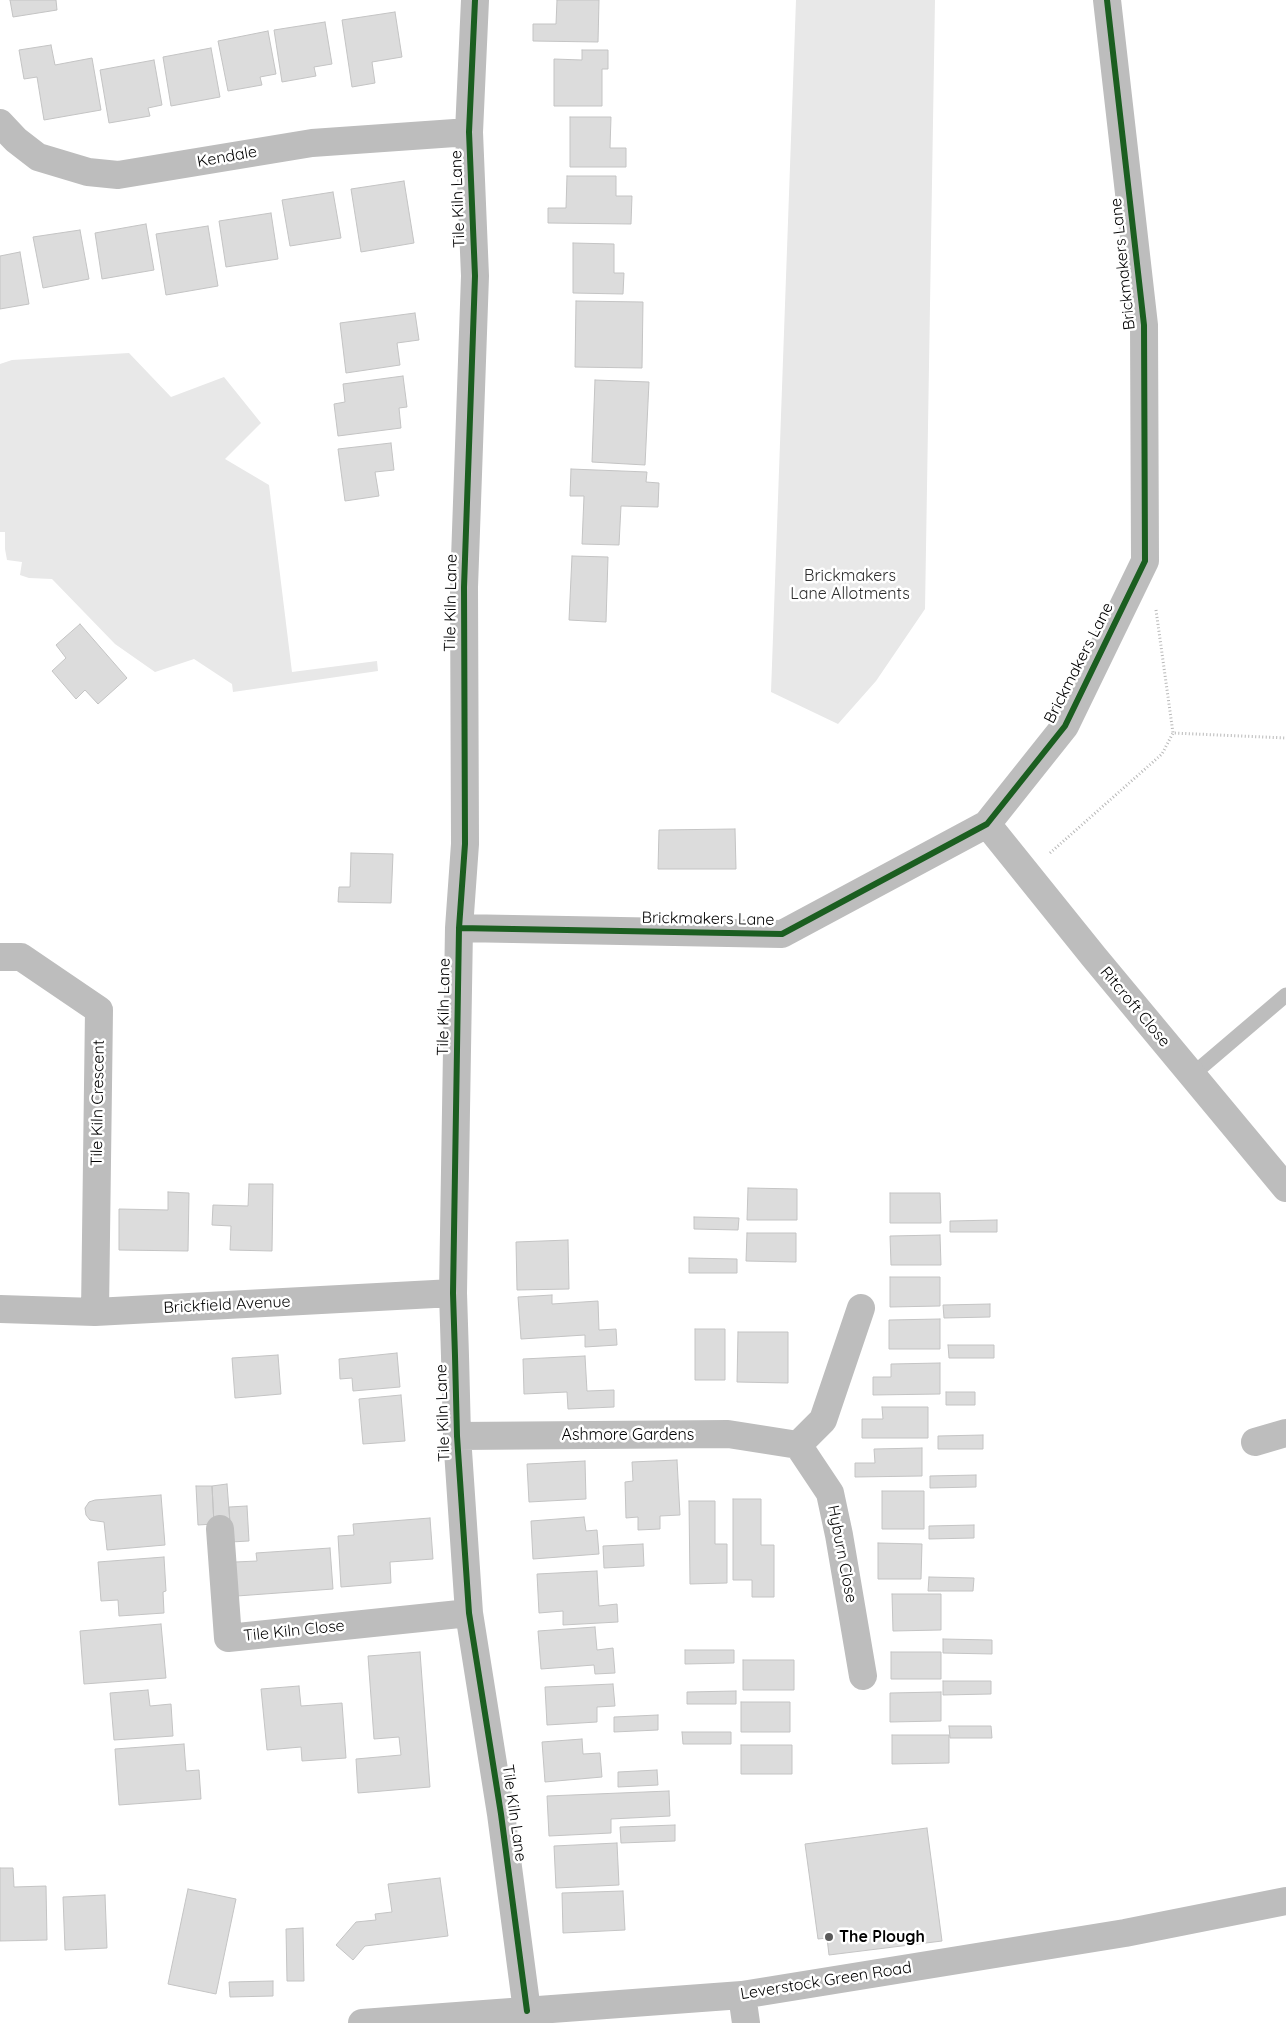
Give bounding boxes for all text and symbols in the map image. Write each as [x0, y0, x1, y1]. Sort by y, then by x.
street label: Kendale [195, 142, 259, 172]
street label: Tile Kiln Lane [447, 150, 469, 248]
street label: Brickmakers Lane [1107, 197, 1139, 331]
street label: Tile Kiln Lane [441, 554, 461, 652]
park label: Brickmakers Lane Allotments [790, 566, 910, 604]
street label: Brickmakers Lane [1040, 599, 1118, 727]
street label: Brickmakers Lane [641, 908, 775, 930]
street label: Tile Kiln Lane [434, 958, 454, 1056]
street label: Ritcroft Close [1096, 963, 1174, 1051]
street label: Tile Kiln Crescent [87, 1040, 109, 1166]
street label: Brickfield Avenue [163, 1292, 291, 1318]
street label: Tile Kiln Lane [432, 1364, 454, 1462]
street label: Ashmore Gardens [562, 1425, 694, 1445]
street label: Hyburn Close [823, 1503, 861, 1605]
street label: Tile Kiln Close [242, 1616, 346, 1646]
street label: Tile Kiln Lane [498, 1763, 530, 1863]
place label: The Plough [839, 1927, 925, 1947]
marker: The Plough [823, 1931, 835, 1943]
street label: Leverstock Green Road [739, 1958, 913, 2004]

